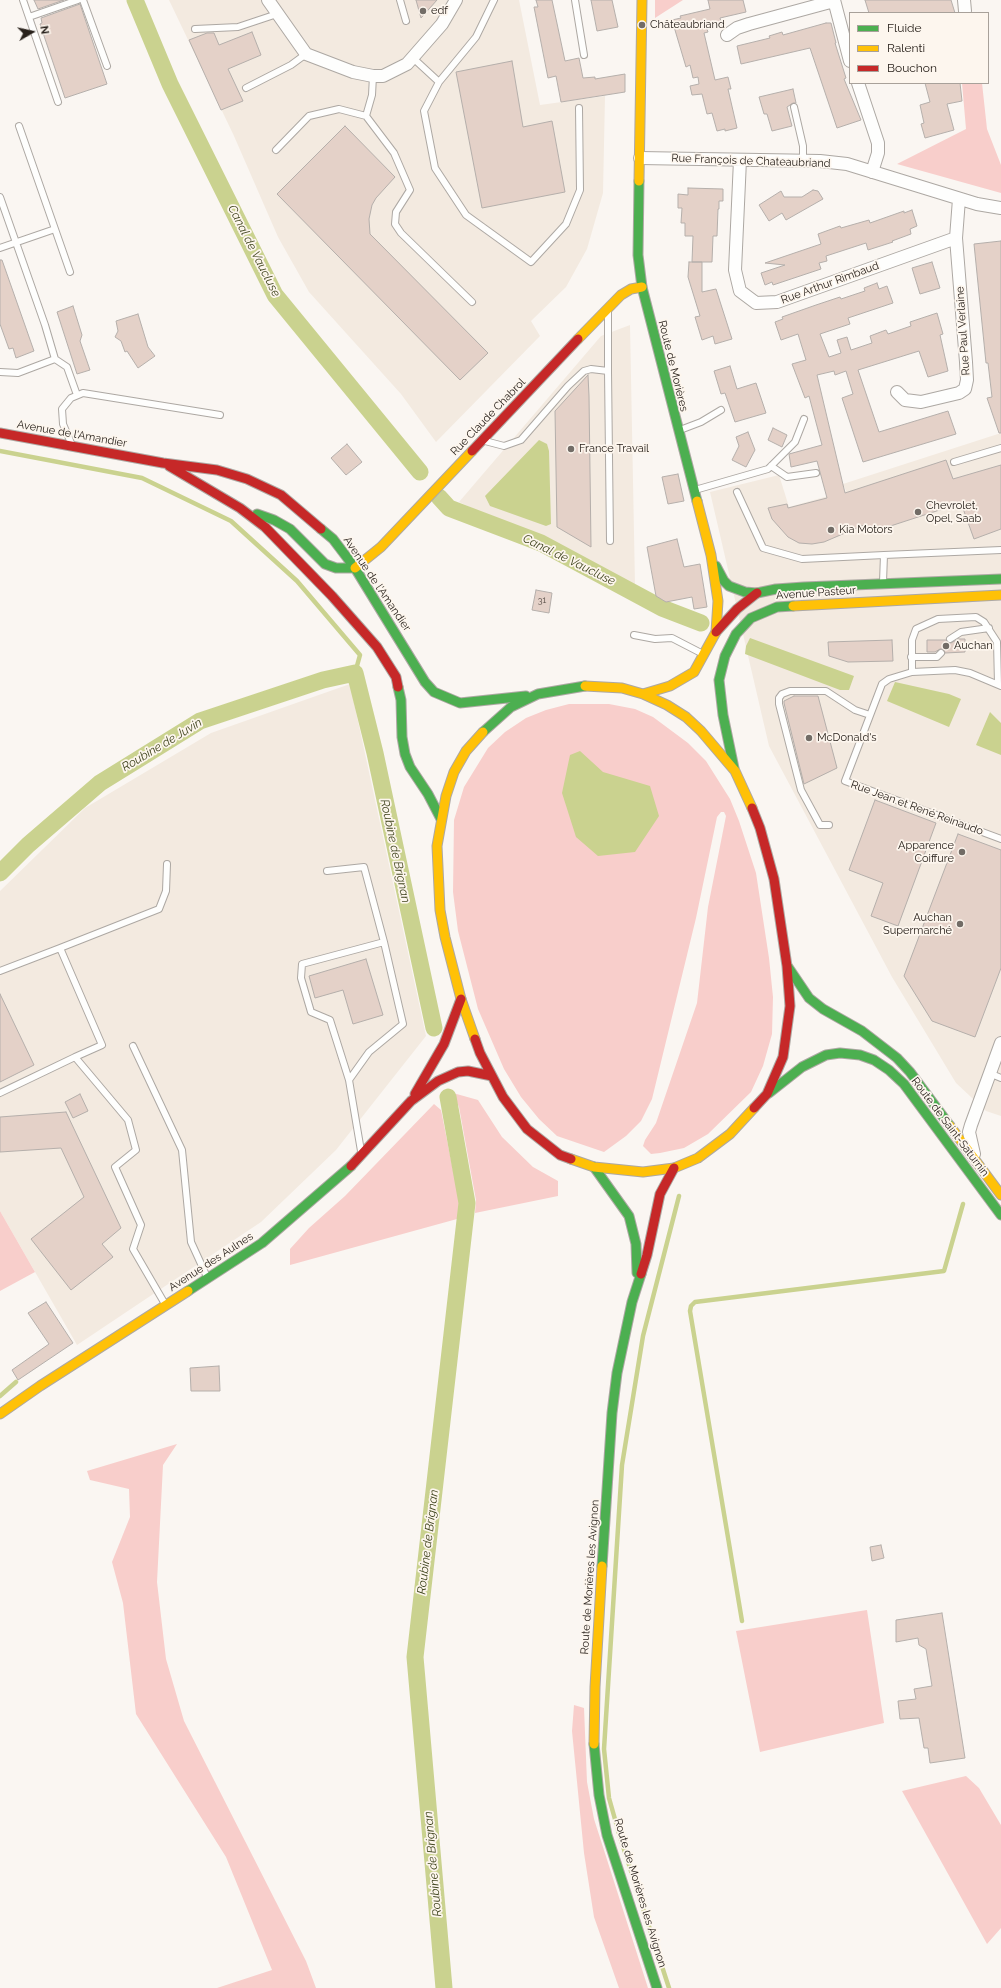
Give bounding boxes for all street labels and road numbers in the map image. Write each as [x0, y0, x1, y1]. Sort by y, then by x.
street label: Rue François de Chateaubriand [671, 152, 831, 170]
street label: Rue Arthur Rimbaud [779, 259, 881, 307]
street label: Rue Paul Verlaine [953, 286, 973, 376]
street label: Route de Morières [655, 319, 691, 413]
street label: Rue Claude Chabrol [448, 376, 528, 458]
street label: Avenue de l'Amandier [16, 418, 128, 450]
street label: Avenue de l'Amandier [340, 534, 414, 634]
street label: Avenue Pasteur [776, 584, 856, 602]
street label: Rue Jean et René Reinaudo [849, 778, 985, 838]
street label: Route de Saint-Saturnin [908, 1075, 992, 1179]
street label: Avenue des Aulnes [166, 1230, 256, 1294]
street label: Route de Morières les Avignon [578, 1499, 602, 1655]
street label: Route de Morières les Avignon [611, 1817, 669, 1969]

